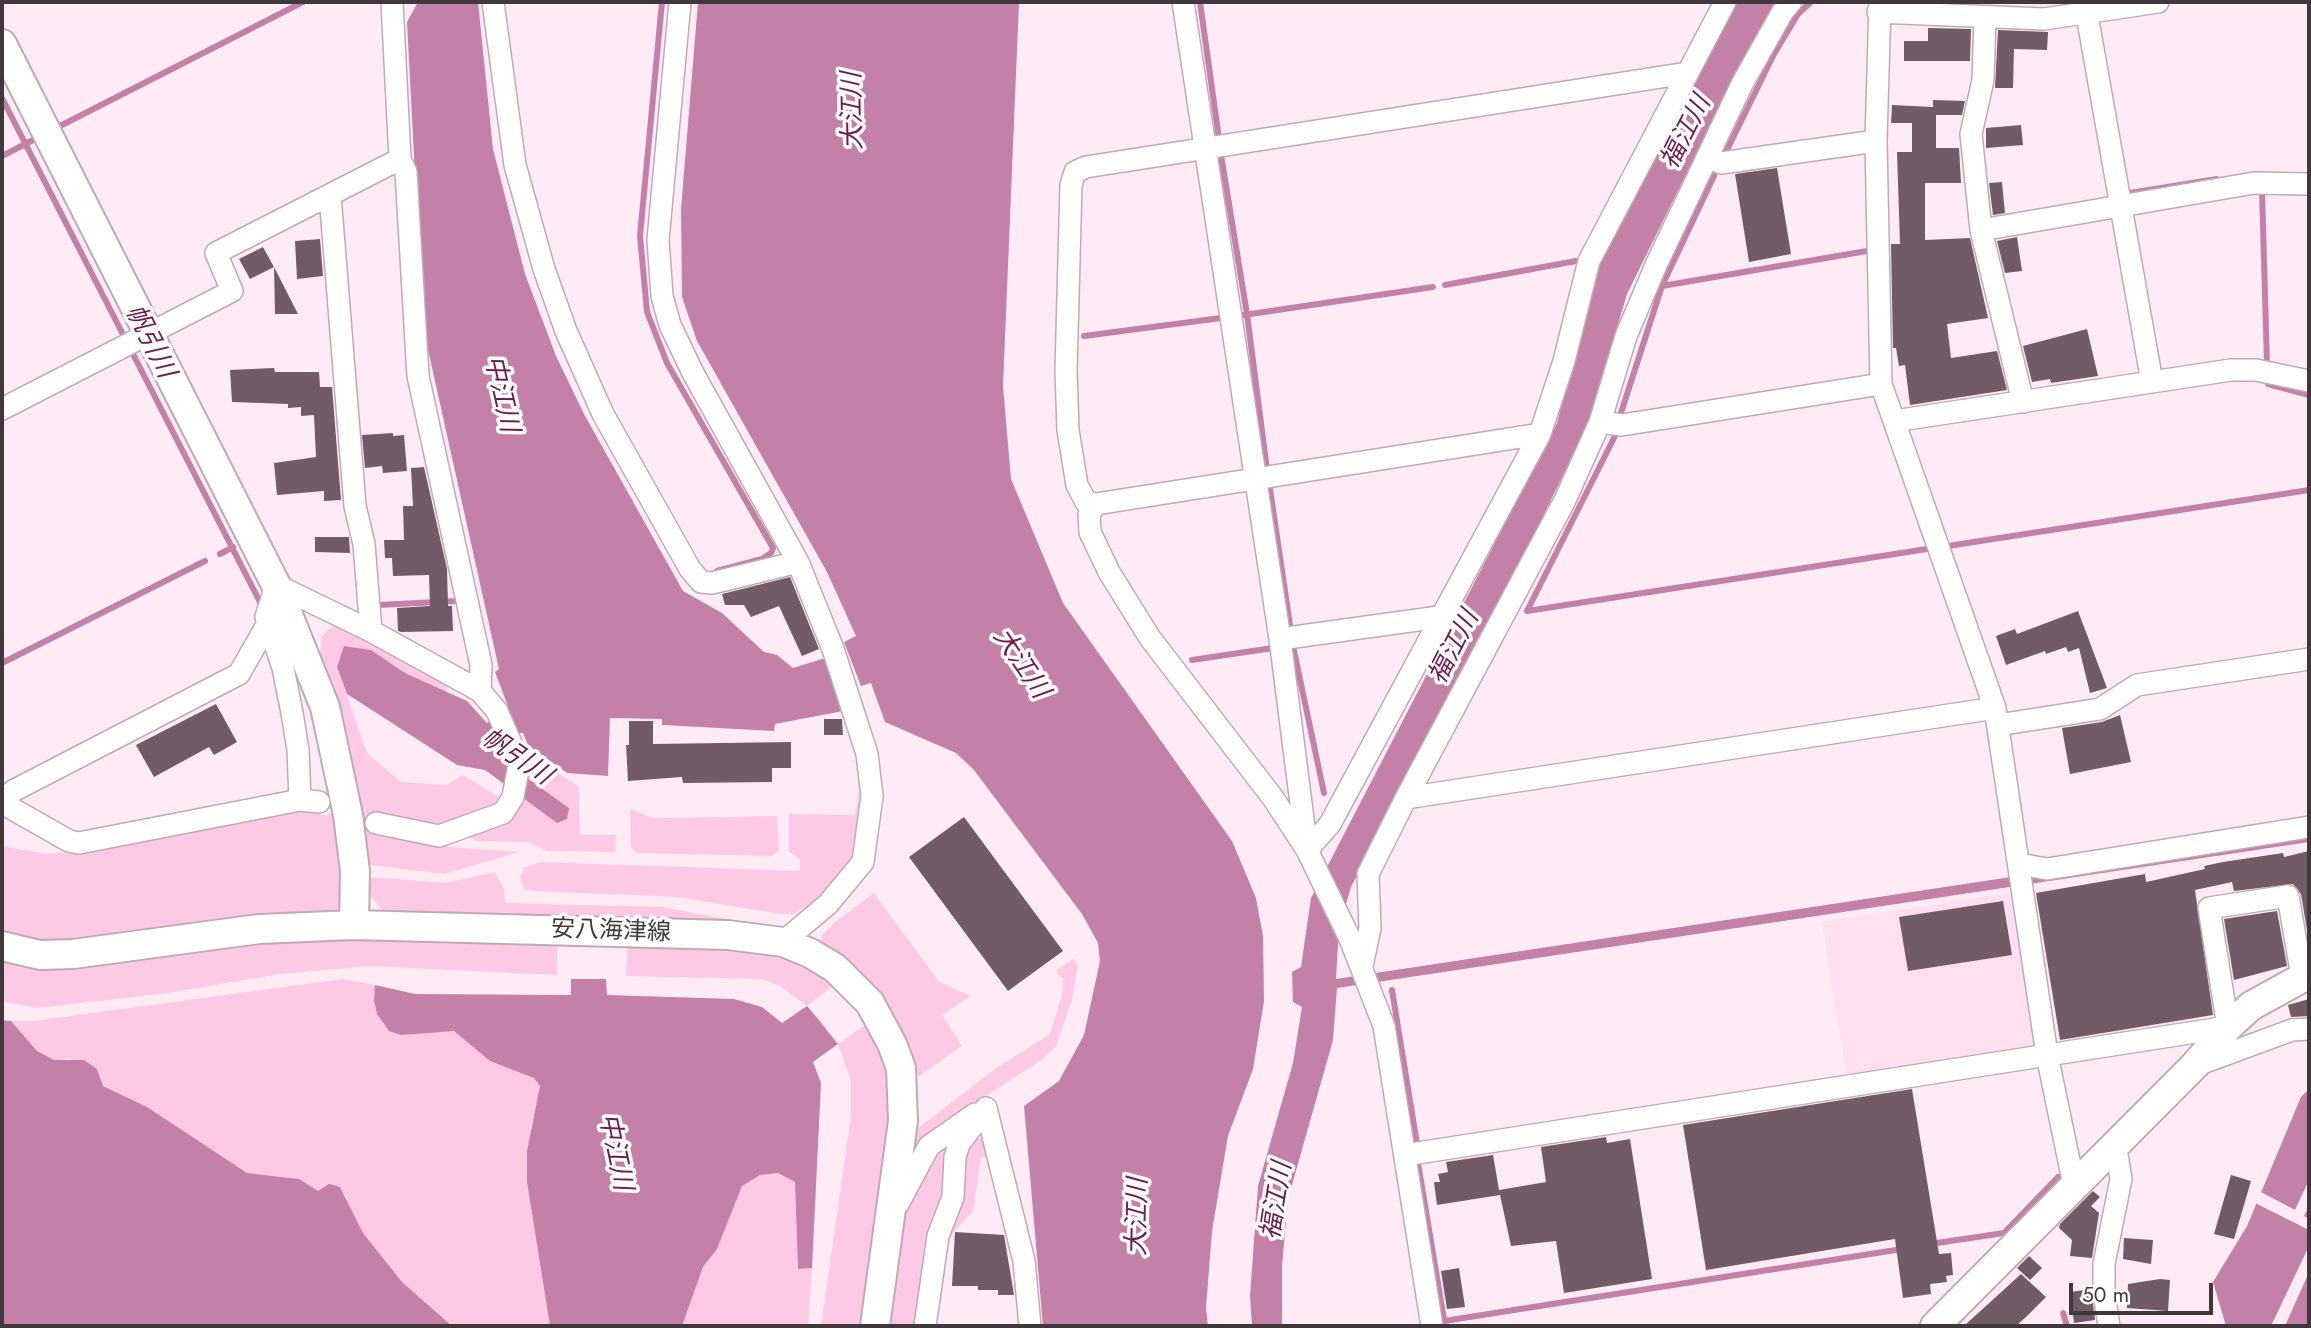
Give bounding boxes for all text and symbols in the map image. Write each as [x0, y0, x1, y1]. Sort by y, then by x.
water label: 大江川 [838, 72, 870, 150]
water label: 福江川 [1655, 91, 1719, 175]
water label: 帆引川 [117, 300, 181, 384]
water label: 中江川 [476, 352, 524, 436]
water label: 福江川 [1423, 606, 1487, 690]
water label: 大江川 [985, 623, 1055, 705]
water label: 帆引川 [475, 723, 557, 793]
street label: 安八海津線 [551, 916, 671, 948]
water label: 中江川 [591, 1111, 637, 1193]
water label: 福江川 [1256, 1160, 1300, 1242]
water label: 大江川 [1123, 1178, 1155, 1256]
scale bar [2073, 1268, 2216, 1312]
text: 50 m [2082, 1280, 2129, 1310]

